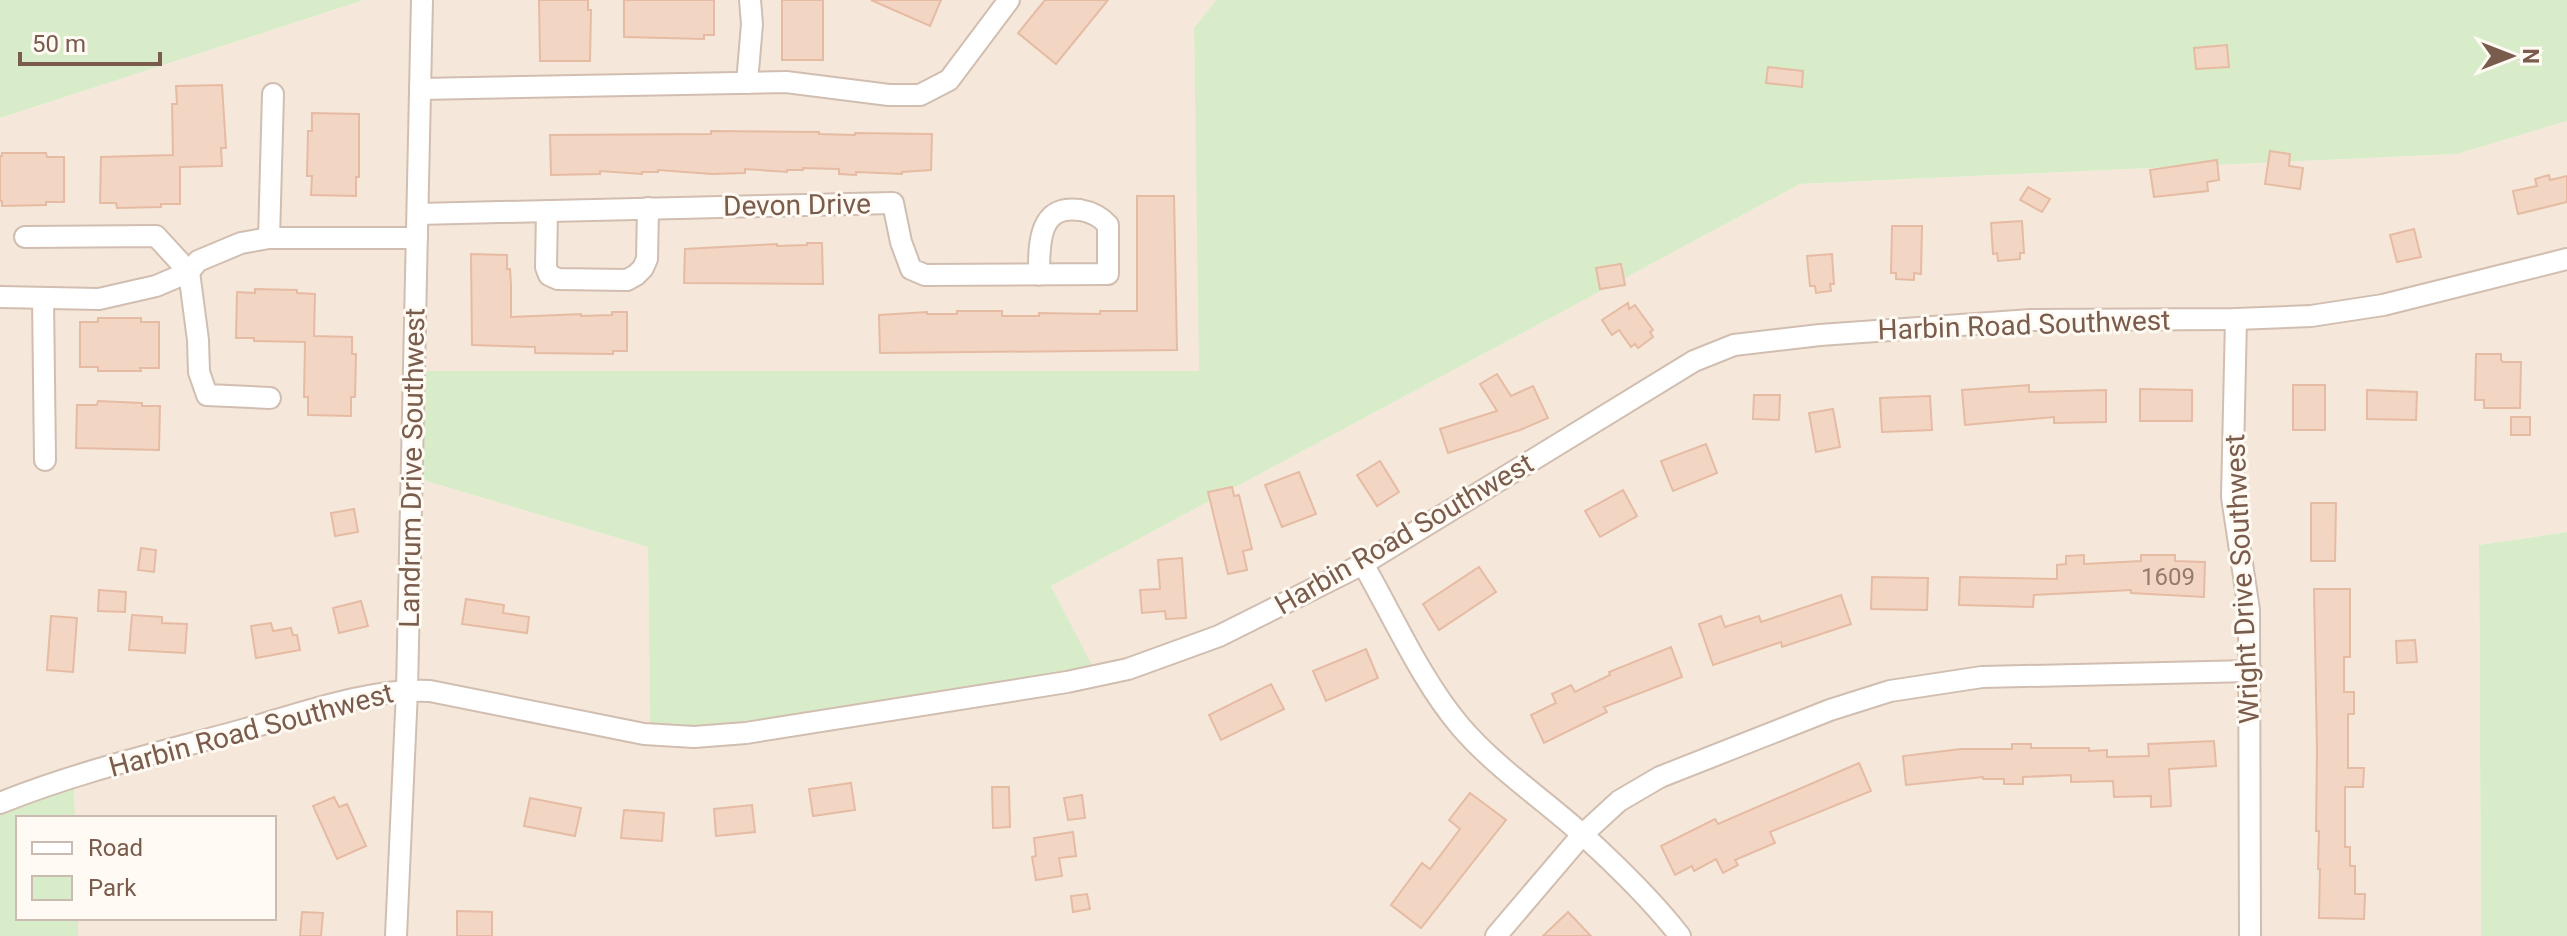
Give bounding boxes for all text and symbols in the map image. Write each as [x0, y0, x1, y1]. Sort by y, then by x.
scale bar [20, 16, 160, 66]
north arrow [2471, 16, 2551, 96]
text: 50 m [32, 30, 86, 58]
text: N [2518, 48, 2543, 64]
street label: Devon Drive [723, 187, 871, 223]
street label: Harbin Road Southwest [1877, 303, 2171, 347]
street label: Landrum Drive Southwest [393, 308, 431, 628]
street label: Wright Drive Southwest [2218, 433, 2266, 725]
street label: Harbin Road Southwest [1269, 446, 1539, 622]
house number: 1609 [2141, 563, 2195, 591]
street label: Harbin Road Southwest [105, 676, 397, 784]
legend [16, 816, 276, 920]
text: Road [88, 834, 143, 862]
text: Park [88, 874, 137, 902]

